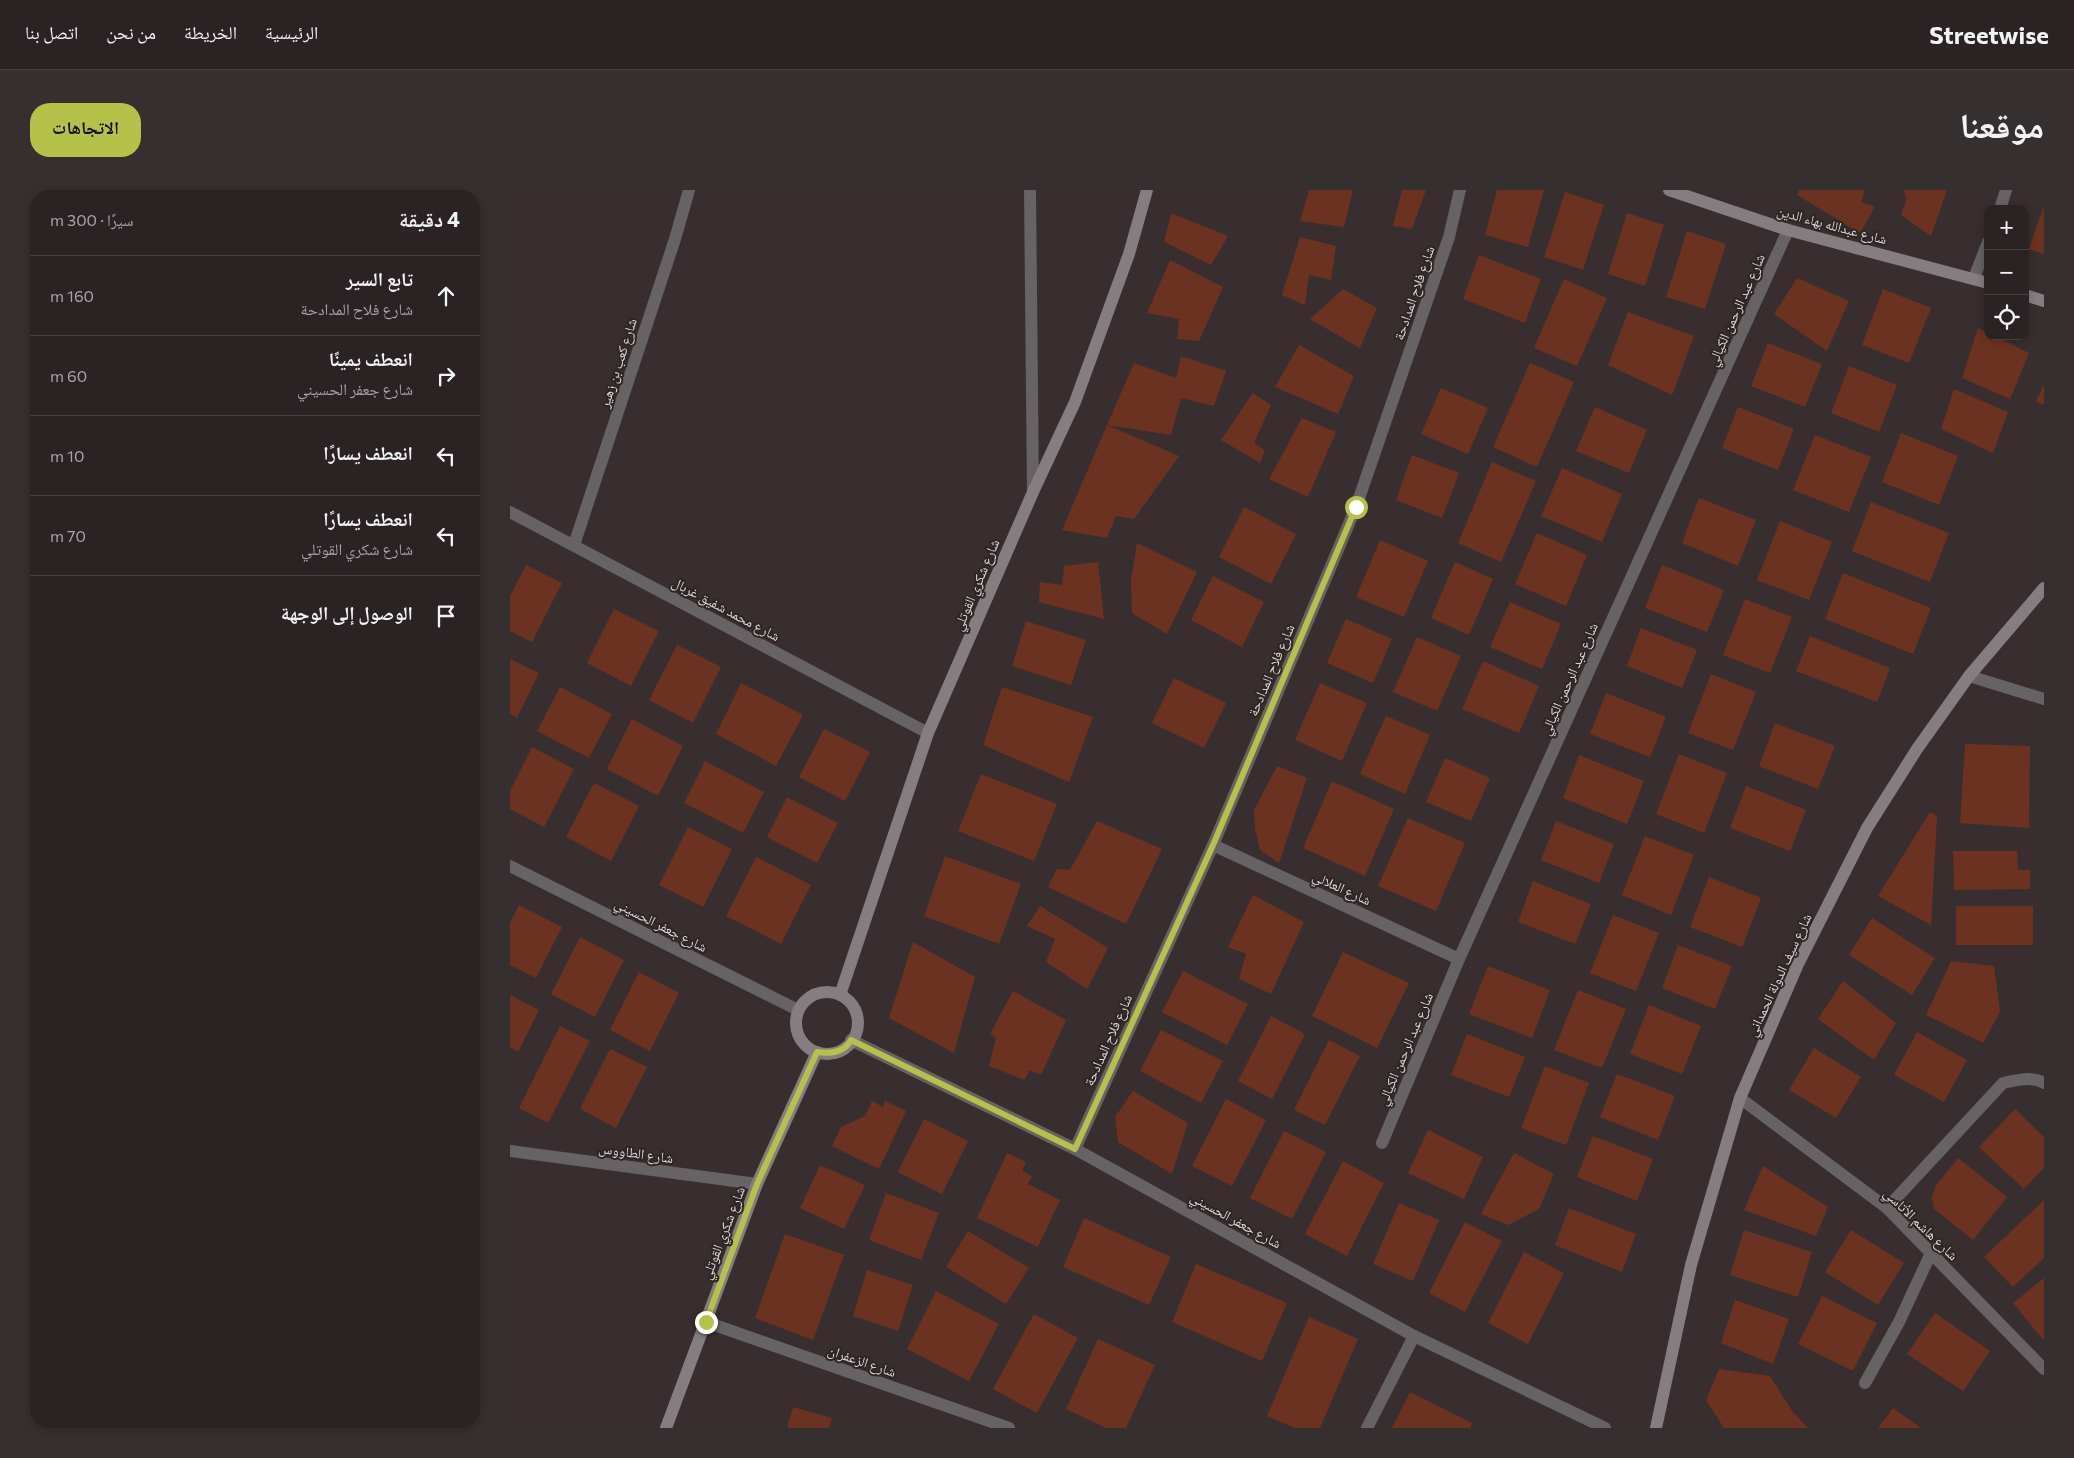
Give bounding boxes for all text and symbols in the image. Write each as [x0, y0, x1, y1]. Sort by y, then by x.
text: Streetwise [1929, 20, 2049, 49]
text: اتصل بنا [25, 21, 78, 43]
text: من نحن [106, 21, 156, 43]
text: الخريطة [184, 21, 237, 43]
text: الرئيسية [265, 21, 318, 43]
text: موقعنا [1959, 102, 2044, 145]
button: الاتجاهات [30, 103, 141, 157]
street label: شارع عبدالله بهاء الدين [1775, 202, 1889, 249]
map controls [1984, 205, 2029, 340]
button: + [1984, 205, 2029, 250]
text: 4 دقيقة [399, 206, 460, 231]
text: سيرًا · 300 m [50, 210, 134, 229]
street label: شارع فلاح المدادحة [1389, 244, 1439, 343]
button: − [1984, 250, 2029, 295]
street label: شارع عبد الرحمن الكيالي [1703, 251, 1771, 370]
text: تابع السير [346, 267, 413, 290]
icon: ahead [432, 282, 460, 310]
text: 160 m [50, 286, 94, 305]
button: locate [1984, 295, 2029, 340]
text: شارع فلاح المدادحة [301, 299, 413, 318]
street label: شارع كعب بن زهير [595, 316, 642, 411]
text: انعطف يمينًا [329, 347, 413, 370]
icon: right [432, 362, 460, 390]
text: 60 m [50, 366, 87, 385]
text: شارع جعفر الحسيني [297, 379, 413, 398]
text: انعطف يسارًا [323, 441, 413, 464]
icon: left [432, 442, 460, 470]
text: 10 m [50, 446, 84, 465]
route start [1345, 496, 1368, 519]
text: انعطف يسارًا [323, 507, 413, 530]
icon: left [432, 522, 460, 550]
text: 70 m [50, 526, 86, 545]
street label: شارع شكري القوتلي [949, 536, 1006, 635]
text: شارع شكري القوتلي [301, 539, 413, 558]
street label: شارع محمد شفيق غربال [668, 573, 783, 646]
text: الوصول إلى الوجهة [281, 601, 413, 624]
icon: arrive [432, 602, 460, 630]
street label: شارع عبد الرحمن الكيالي [1536, 620, 1604, 739]
street label: شارع فلاح المدادحة [1243, 621, 1299, 719]
street label: شارع العلالي [1309, 867, 1374, 912]
street label: شارع جعفر الحسيني [611, 894, 710, 958]
street label: شارع سيف الدولة الحمداني [1743, 910, 1818, 1041]
street label: شارع عبد الرحمن الكيالي [1373, 990, 1439, 1109]
street label: شارع فلاح المدادحة [1080, 991, 1137, 1089]
street label: شارع الطاووس [597, 1139, 675, 1168]
street label: شارع شكري القوتلي [697, 1184, 751, 1283]
street label: شارع هاشم الأتاسي [1878, 1184, 1962, 1266]
street label: شارع جعفر الحسيني [1186, 1188, 1285, 1255]
route end [695, 1311, 718, 1334]
street label: شارع الزعفران [825, 1341, 898, 1382]

